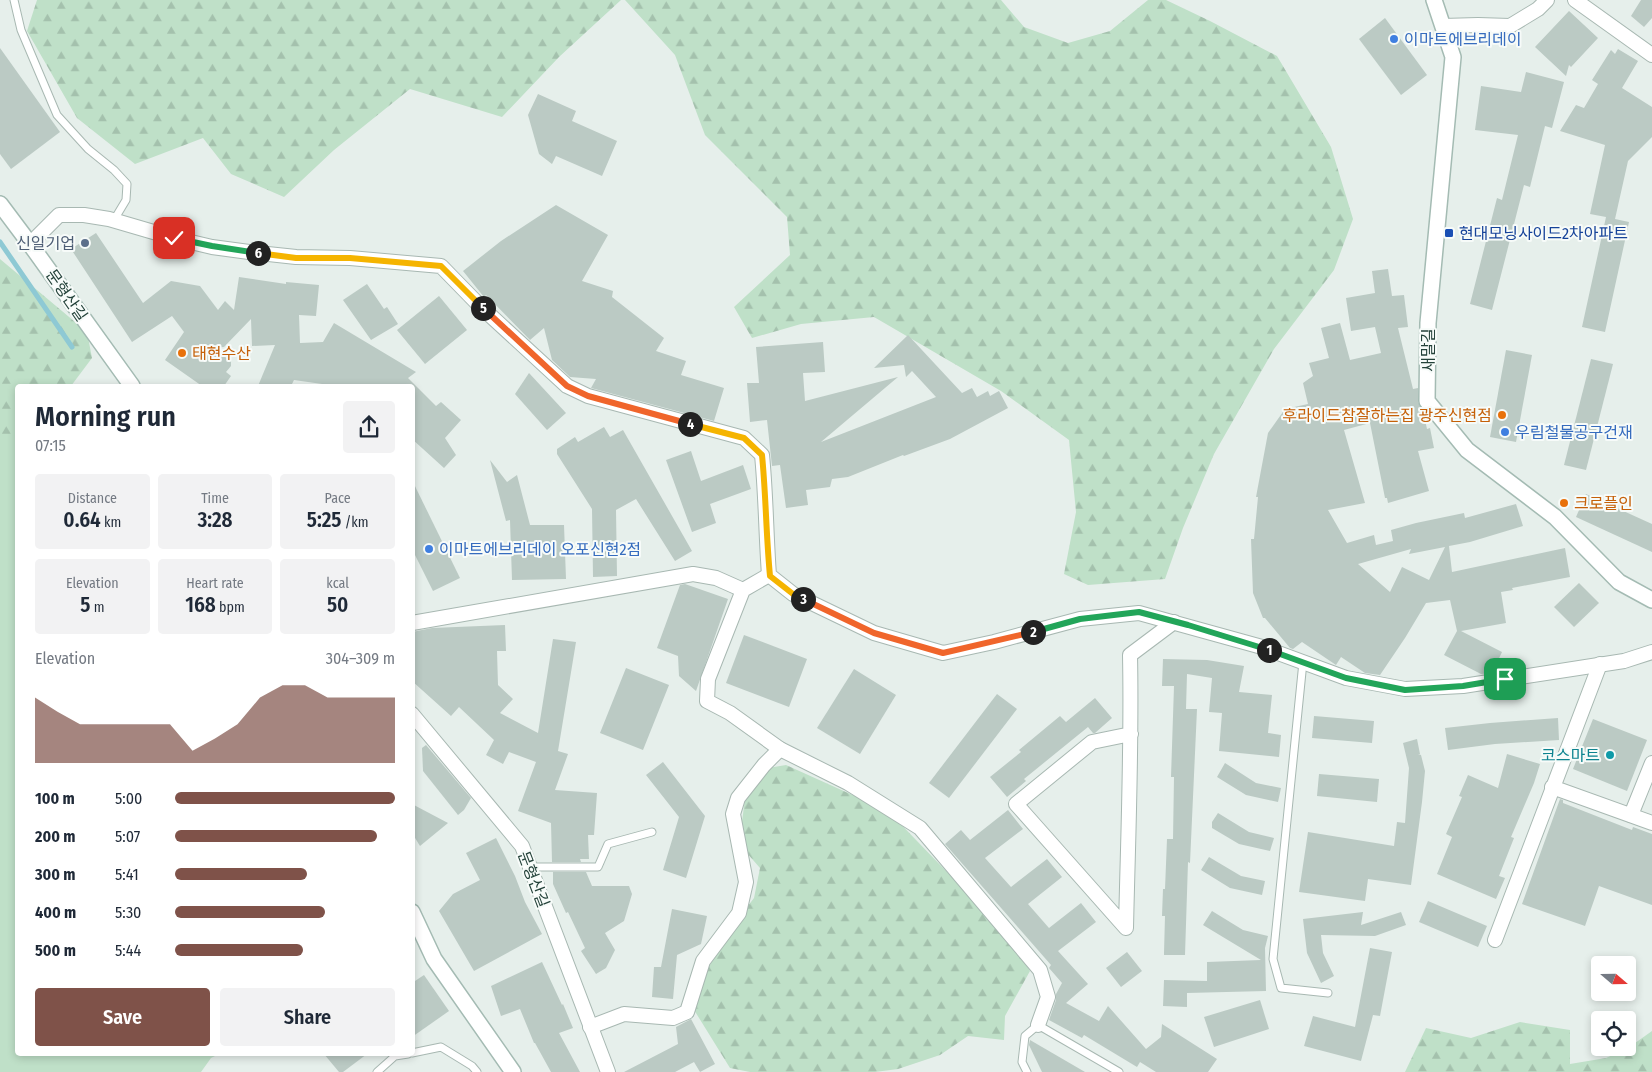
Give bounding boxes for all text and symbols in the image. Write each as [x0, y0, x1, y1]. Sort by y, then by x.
place label: 이마트에브리데이 [1404, 30, 1522, 49]
marker: 이마트에브리데이 [1388, 33, 1400, 45]
pin [153, 217, 195, 259]
icon: check [160, 224, 188, 252]
place label: 현대모닝사이드2차아파트 [1459, 224, 1628, 243]
marker: 현대모닝사이드2차아파트 [1443, 227, 1455, 239]
place label: 신일기업 [16, 234, 75, 253]
marker: 신일기업 [79, 237, 91, 249]
pin: 6 [246, 240, 270, 266]
text: 6 [255, 245, 262, 262]
street label: 문형산길 [42, 266, 91, 325]
pin: 5 [470, 296, 496, 320]
text: 5 [480, 300, 487, 317]
street label: 새말길 [1419, 328, 1438, 372]
place label: 태현수산 [192, 344, 251, 363]
marker: 태현수산 [176, 347, 188, 359]
text: Morning run [35, 400, 176, 433]
button: share [343, 401, 395, 453]
place label: 후라이드참잘하는집 광주신현점 [1282, 406, 1492, 425]
marker: 후라이드참잘하는집 광주신현점 [1496, 409, 1508, 421]
pin: 4 [678, 412, 702, 436]
text: 4 [687, 416, 694, 433]
place label: 우림철물공구건재 [1515, 423, 1633, 442]
marker: 우림철물공구건재 [1499, 426, 1511, 438]
text: 07:15 [35, 436, 66, 455]
text: Distance [68, 490, 117, 507]
text: Time [201, 490, 229, 507]
text: Pace [325, 490, 351, 507]
place label: 크로플인 [1574, 494, 1633, 513]
marker: 크로플인 [1558, 497, 1570, 509]
text: 0.64 [63, 507, 101, 533]
text: 3:28 [197, 507, 233, 533]
text: 5:25 [307, 507, 341, 533]
text: km [101, 514, 121, 531]
text: /km [341, 514, 369, 531]
place label: 이마트에브리데이 오포신현2점 [439, 540, 641, 559]
marker: 이마트에브리데이 오포신현2점 [423, 543, 435, 555]
text: Elevation [66, 575, 119, 592]
text: Heart rate [186, 575, 244, 592]
text: kcal [326, 575, 349, 592]
pin: 3 [790, 586, 816, 612]
text: 3 [800, 591, 807, 608]
text: 5 [80, 592, 90, 618]
text: 168 [185, 592, 216, 618]
text: 50 [327, 592, 348, 618]
text: m [90, 599, 104, 616]
text: bpm [216, 599, 245, 616]
pin: 2 [1020, 620, 1046, 644]
text: 2 [1030, 624, 1037, 641]
pin: 1 [1256, 638, 1282, 662]
text: 1 [1267, 642, 1272, 659]
text: Elevation [35, 649, 95, 668]
text: 304–309 m [326, 649, 395, 668]
pin [1484, 658, 1526, 700]
icon: arrive [1491, 665, 1519, 693]
place label: 코스마트 [1541, 746, 1600, 765]
marker: 코스마트 [1604, 749, 1616, 761]
text: 100 m [35, 789, 75, 808]
text: 5:00 [115, 789, 142, 808]
text: 200 m [35, 827, 75, 846]
text: 5:07 [115, 827, 140, 846]
street label: 문형산길 [514, 848, 553, 910]
text: 300 m [35, 865, 76, 884]
text: 5:41 [115, 865, 139, 884]
text: 400 m [35, 903, 76, 922]
text: 5:30 [115, 903, 141, 922]
text: 500 m [35, 941, 76, 960]
text: 5:44 [115, 941, 141, 960]
north arrow [1591, 956, 1636, 1001]
map controls [1591, 956, 1636, 1056]
button: Save [35, 988, 210, 1046]
button: Share [220, 988, 395, 1046]
button: locate [1591, 1011, 1636, 1056]

